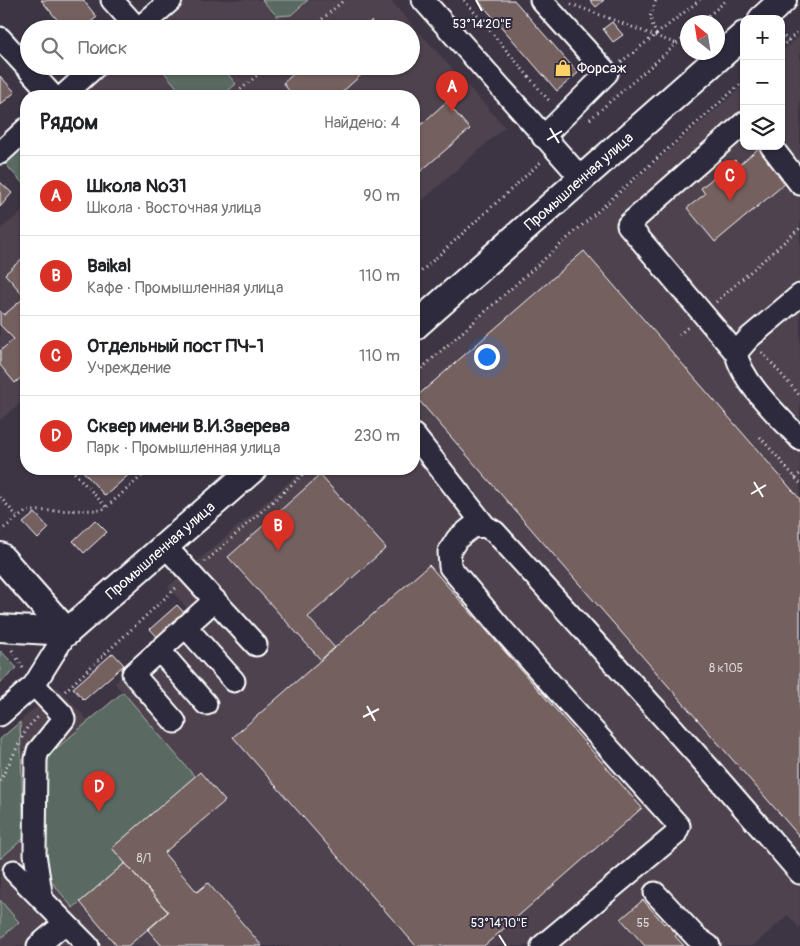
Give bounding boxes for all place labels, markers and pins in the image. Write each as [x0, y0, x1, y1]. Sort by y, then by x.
shop icon: Форсаж [553, 58, 573, 78]
place label: Форсаж [577, 59, 627, 78]
pin: A [436, 71, 468, 112]
pin: C [714, 160, 746, 201]
pin: B [262, 510, 294, 551]
pin: D [83, 771, 115, 812]

